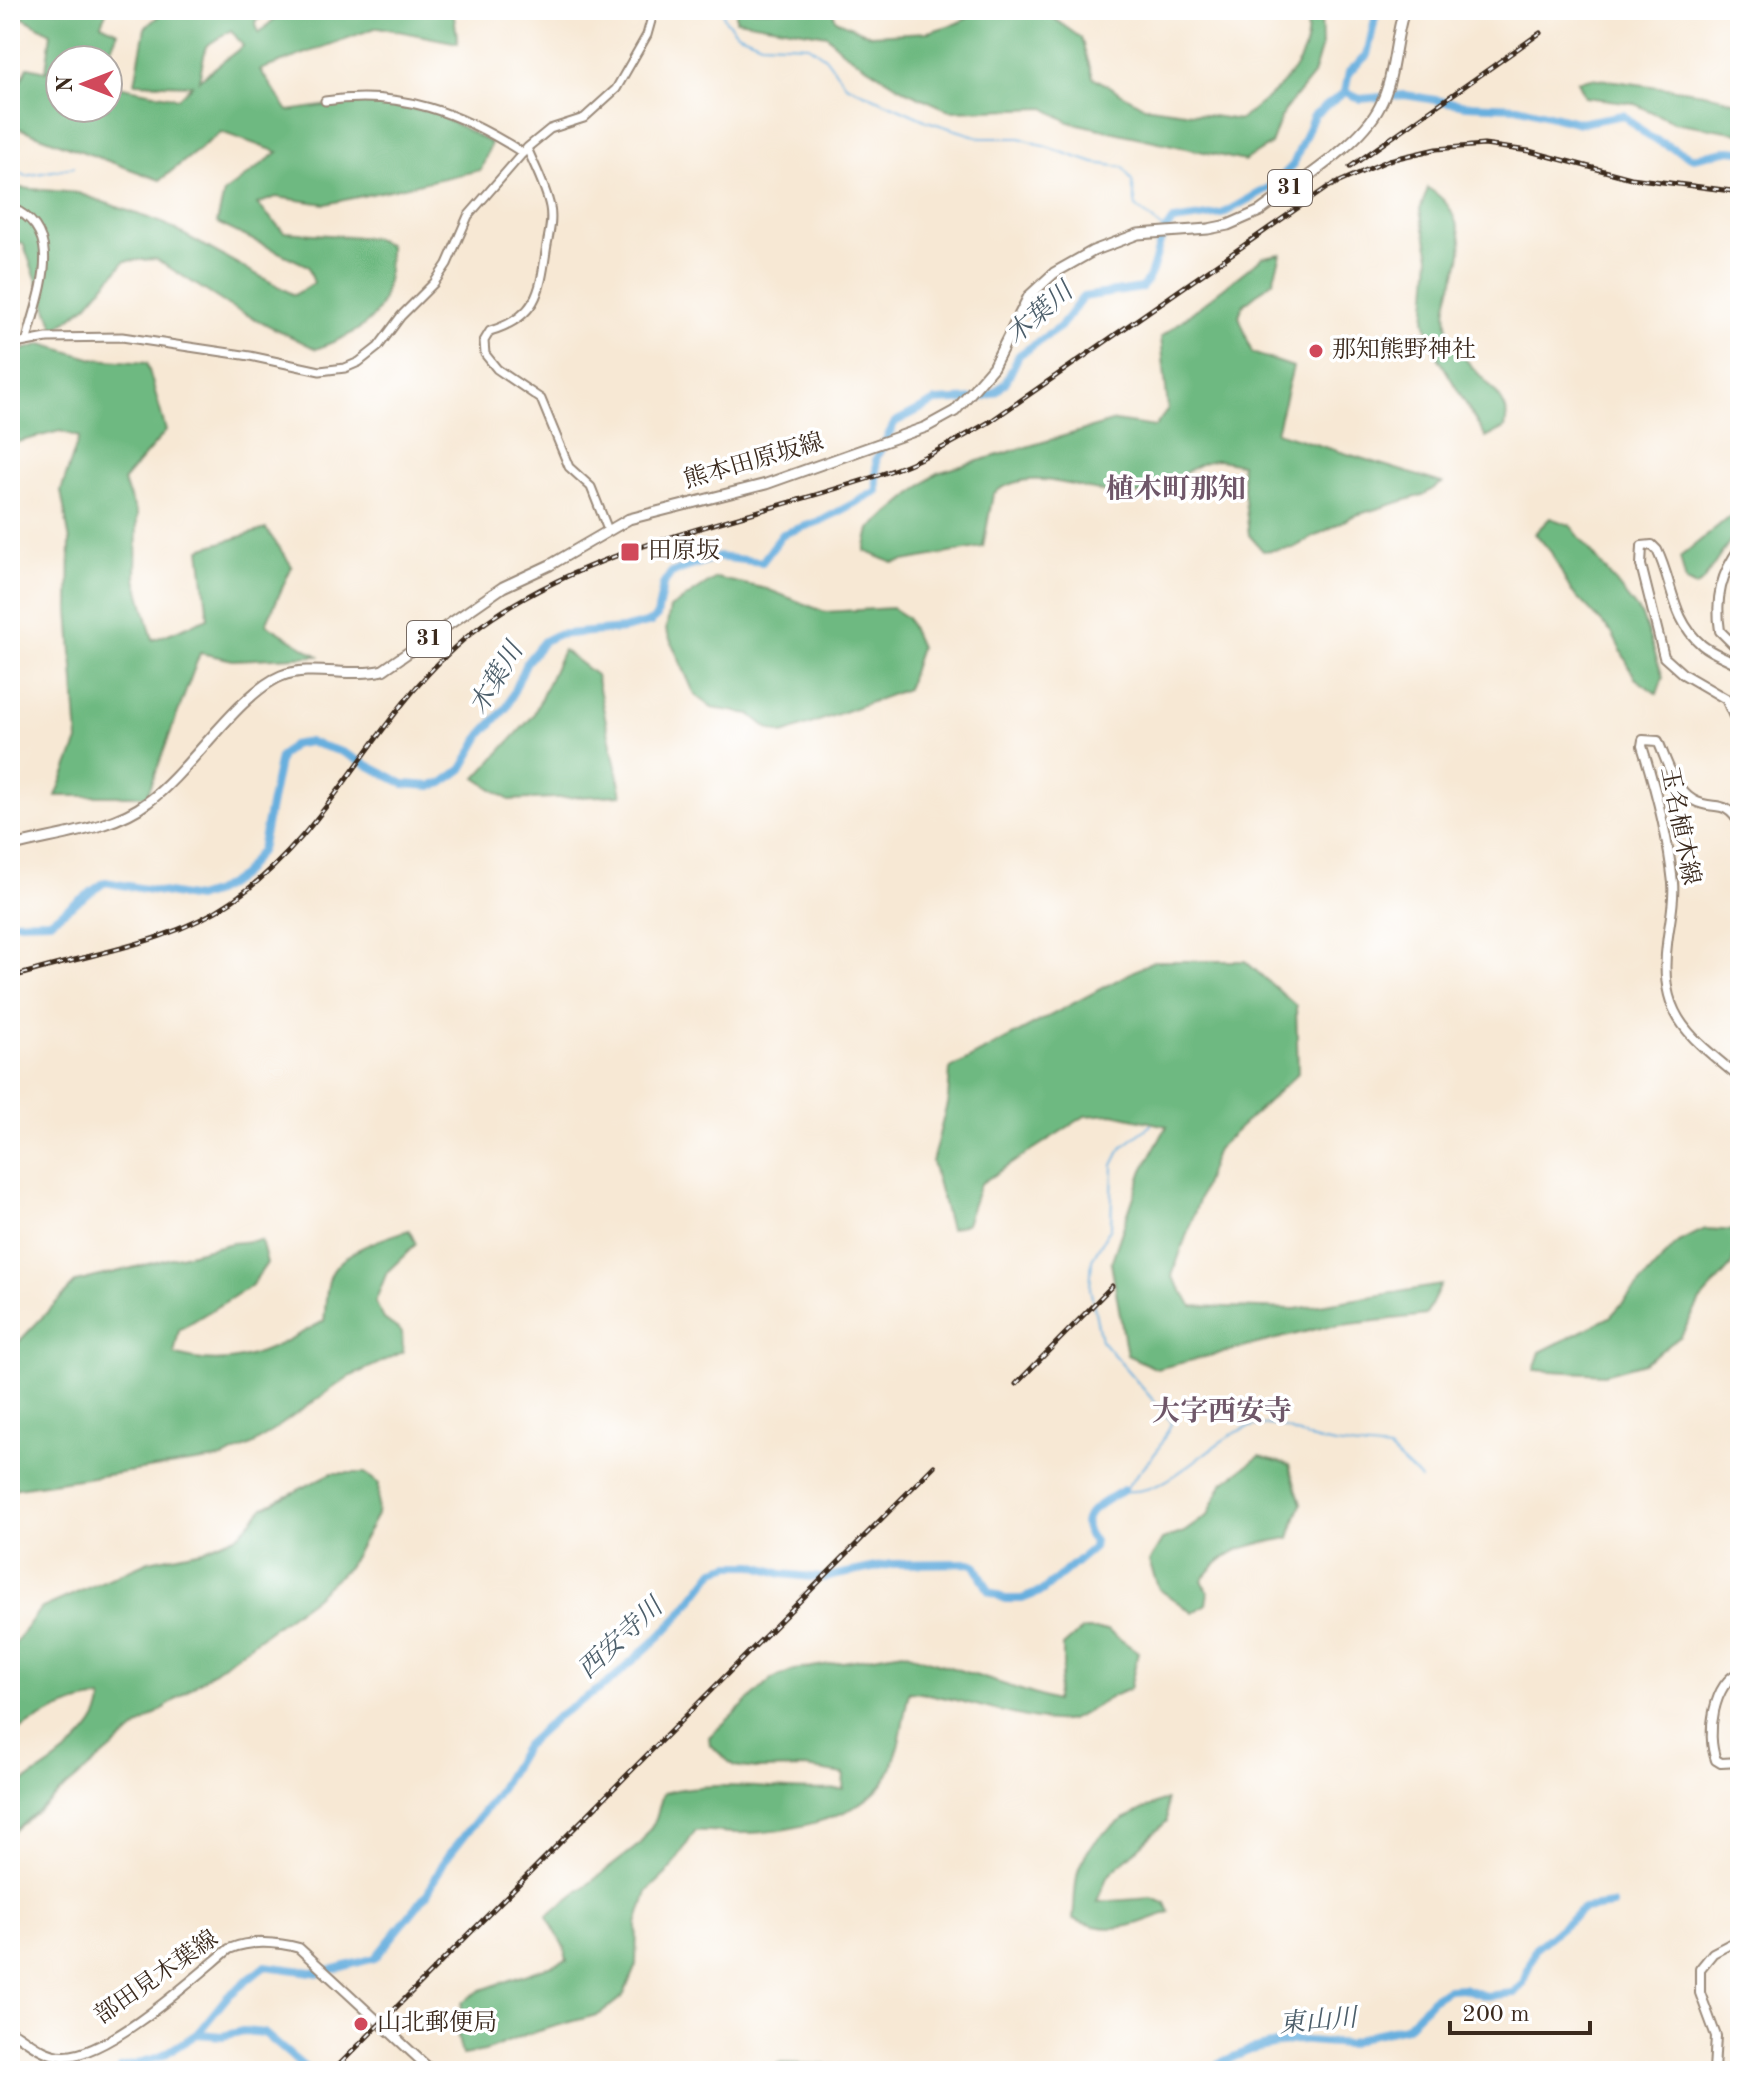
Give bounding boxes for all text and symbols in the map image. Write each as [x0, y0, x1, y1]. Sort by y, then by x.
north arrow [44, 44, 124, 124]
text: N [55, 75, 77, 92]
road number: 31 [1268, 170, 1312, 206]
water label: 木葉川 [1001, 275, 1080, 349]
place label: 那知熊野神社 [1332, 336, 1476, 363]
marker: 那知熊野神社 [1307, 342, 1325, 360]
street label: 熊本田原坂線 [681, 428, 827, 493]
district label: 植木町那知 [1106, 474, 1246, 505]
place label: 田原坂 [648, 538, 720, 564]
marker: 田原坂 [619, 541, 641, 563]
road number: 31 [407, 621, 451, 657]
water label: 木葉川 [464, 635, 530, 719]
street label: 玉名植木線 [1656, 764, 1705, 887]
district label: 大字西安寺 [1152, 1396, 1292, 1427]
water label: 西安寺川 [573, 1591, 670, 1684]
street label: 部田見木葉線 [89, 1924, 223, 2029]
scale bar [1450, 1985, 1590, 2035]
water label: 東山川 [1278, 2003, 1361, 2038]
text: 200 m [1462, 2003, 1530, 2027]
place label: 山北郵便局 [377, 2009, 497, 2036]
marker: 山北郵便局 [352, 2015, 370, 2033]

